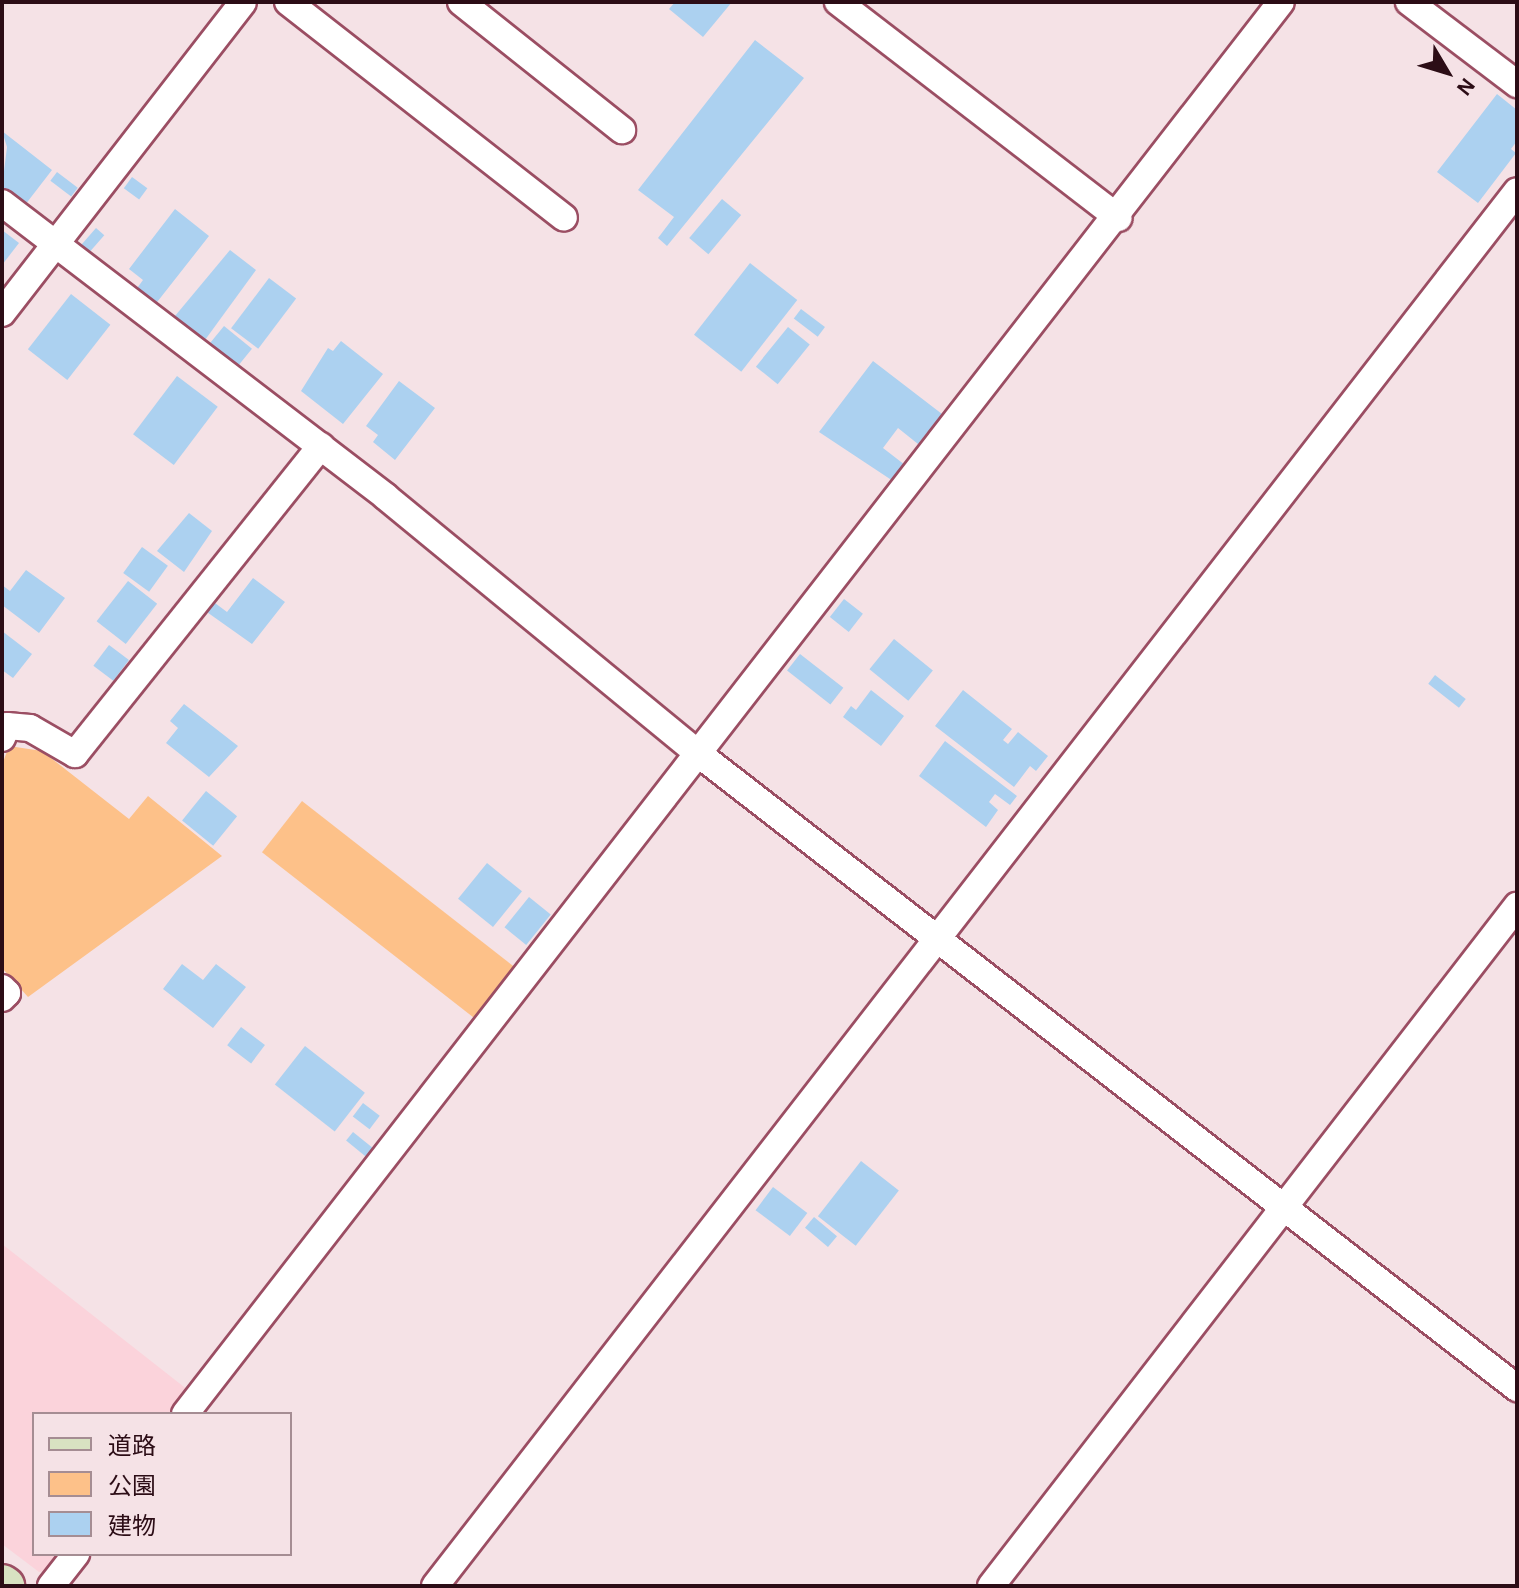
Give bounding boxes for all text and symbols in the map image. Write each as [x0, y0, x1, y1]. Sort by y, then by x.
north arrow [1407, 32, 1487, 112]
text: N [1453, 74, 1479, 100]
legend [32, 1412, 292, 1556]
text: 道路 [108, 1435, 156, 1459]
text: 公園 [108, 1475, 156, 1499]
text: 建物 [108, 1515, 156, 1539]

